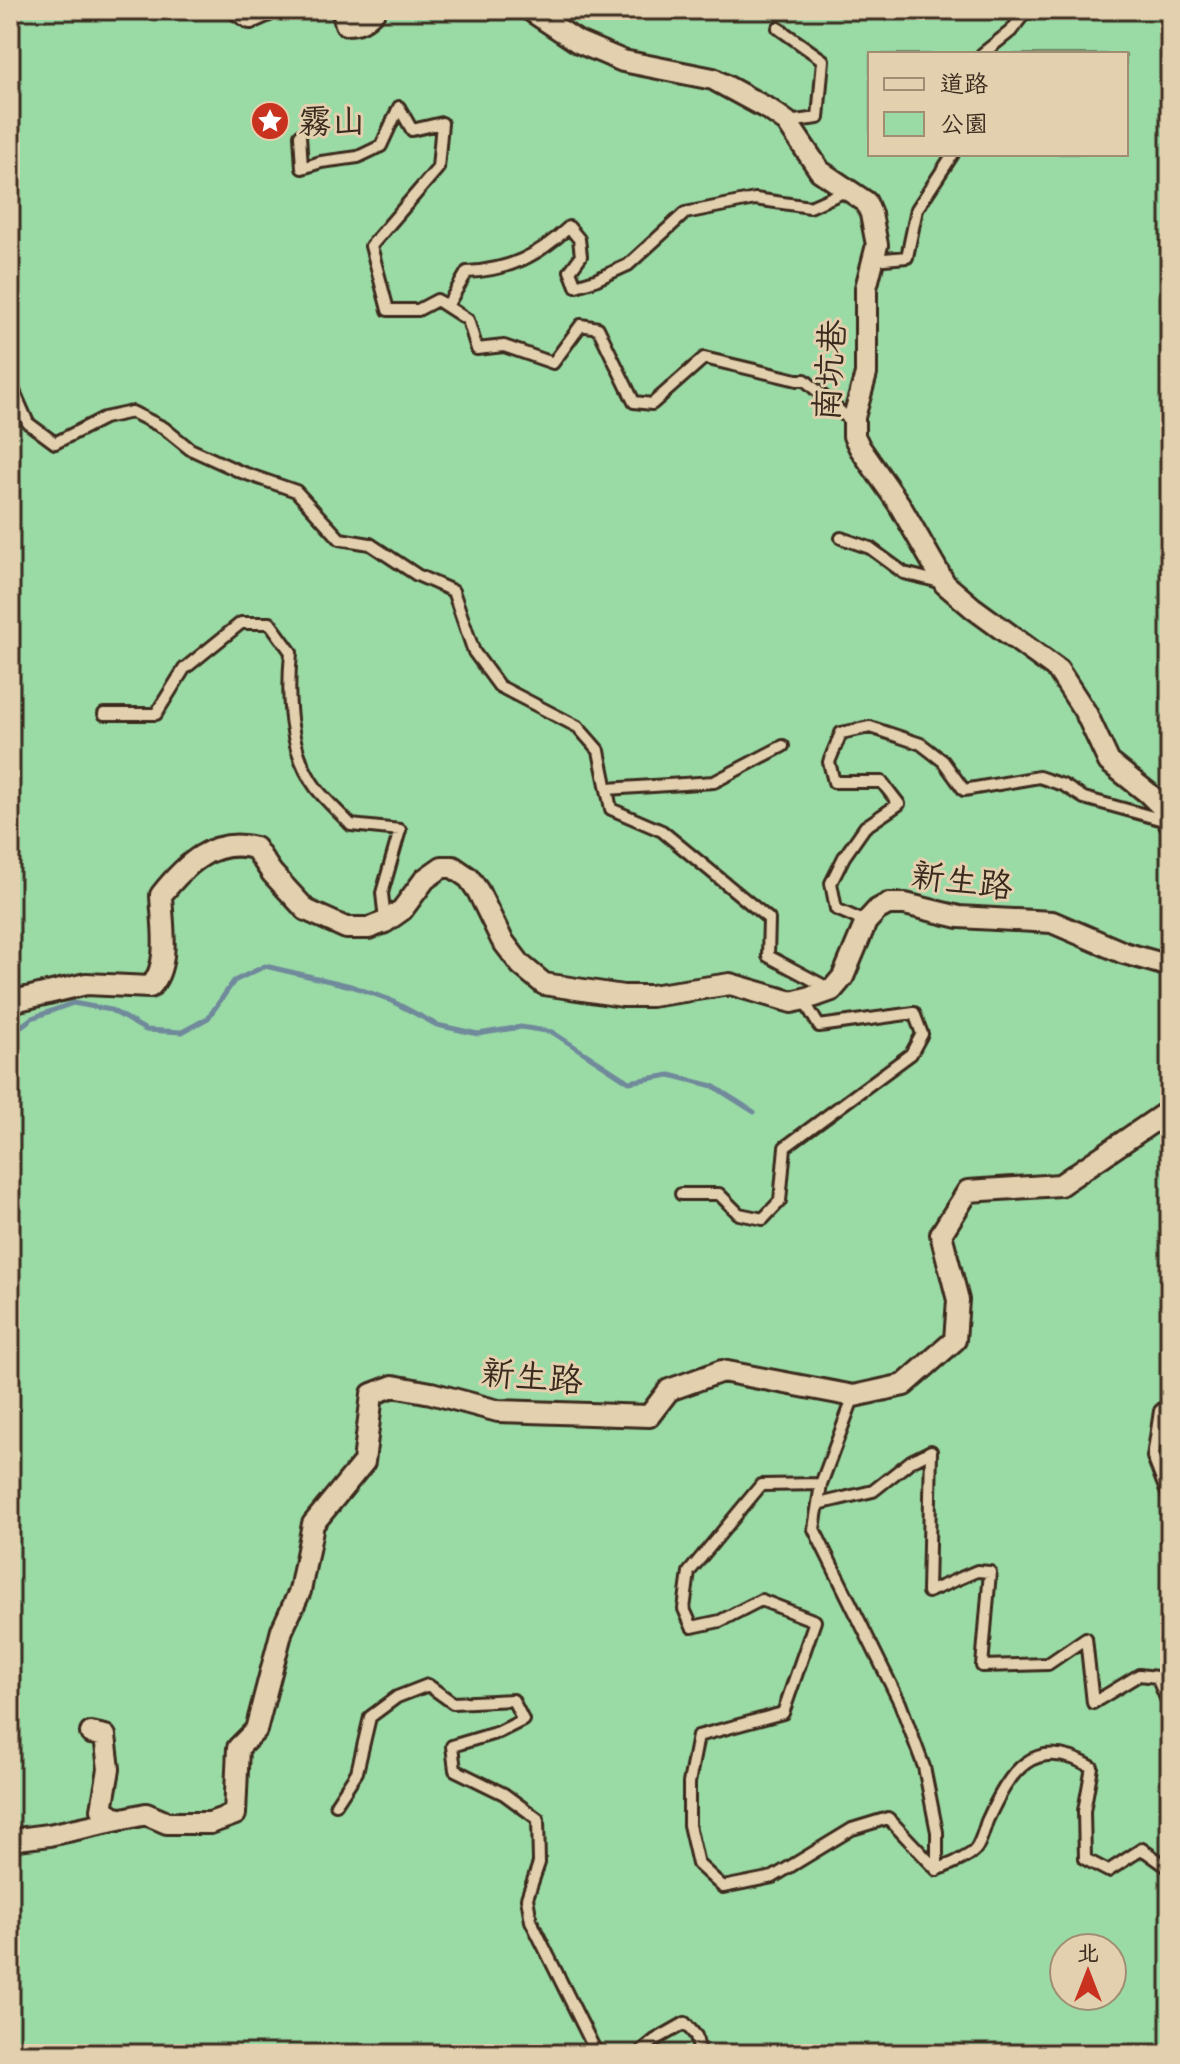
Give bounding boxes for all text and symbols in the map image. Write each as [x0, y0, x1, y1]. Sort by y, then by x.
legend [868, 52, 1128, 156]
text: 道路 [940, 69, 988, 98]
place icon: 霧山 [249, 100, 291, 142]
place label: 霧山 [298, 101, 366, 142]
text: 公園 [940, 109, 988, 138]
street label: 南坑巷 [805, 318, 854, 422]
street label: 新生路 [909, 854, 1015, 907]
street label: 新生路 [479, 1352, 585, 1401]
north arrow [1048, 1932, 1128, 2012]
text: 北 [1077, 1939, 1099, 1966]

